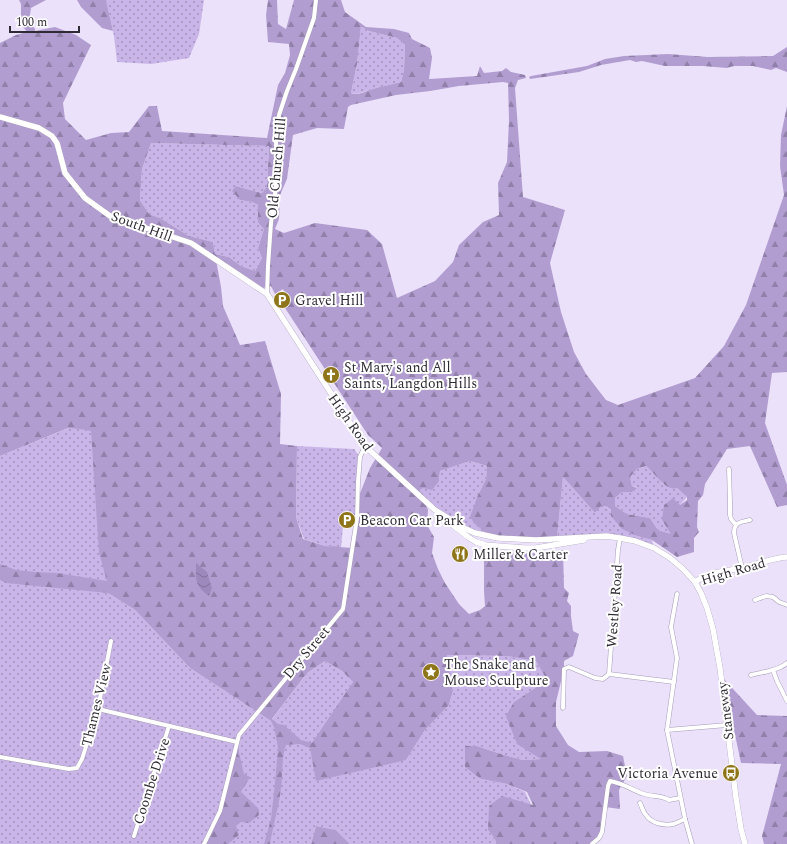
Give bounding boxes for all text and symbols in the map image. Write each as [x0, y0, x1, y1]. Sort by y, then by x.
scale bar [10, 8, 79, 34]
text: 100 m [16, 13, 47, 32]
street label: Old Church Hill [262, 117, 291, 219]
street label: South Hill [108, 206, 175, 247]
parking icon: Gravel Hill [272, 290, 292, 310]
place label: Gravel Hill [295, 290, 363, 311]
place label: St Mary's and All Saints, Langdon Hills [344, 357, 477, 394]
church icon: St Mary's and All Saints, Langdon Hills [321, 365, 341, 385]
street label: High Road [323, 389, 378, 456]
parking icon: Beacon Car Park [337, 510, 357, 530]
place label: Beacon Car Park [360, 510, 464, 531]
restaurant icon: Miller & Carter [450, 544, 470, 564]
place label: Miller & Carter [473, 544, 568, 565]
street label: High Road [698, 552, 768, 591]
street label: Westley Road [601, 563, 628, 649]
street label: Dry Street [278, 621, 335, 683]
place label: The Snake and Mouse Sculpture [444, 654, 549, 691]
street label: Thames View [76, 661, 117, 749]
place icon: The Snake and Mouse Sculpture [421, 662, 441, 682]
street label: Staneway [711, 679, 739, 741]
street label: Coombe Drive [128, 735, 175, 827]
place label: Victoria Avenue [618, 763, 718, 784]
bus stop icon: Victoria Avenue [721, 763, 741, 783]

